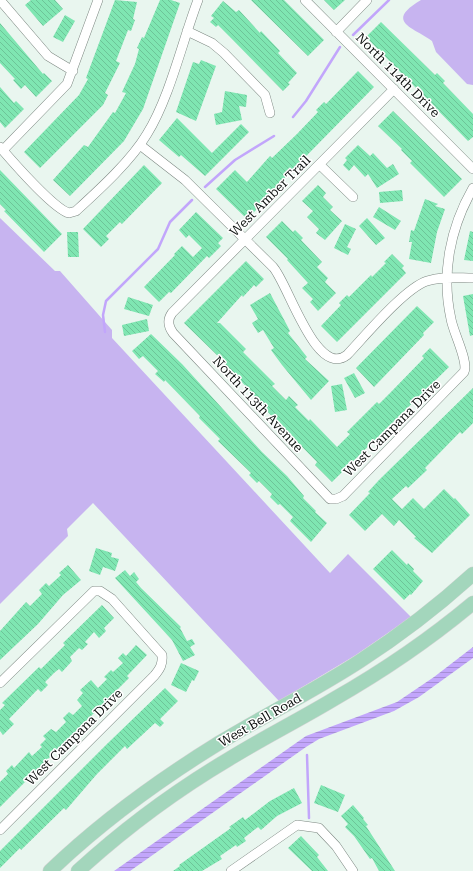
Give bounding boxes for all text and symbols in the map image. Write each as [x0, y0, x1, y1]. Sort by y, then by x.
street label: North 114th Drive [353, 30, 443, 120]
street label: West Amber Trail [227, 153, 313, 239]
street label: North 113th Avenue [210, 353, 306, 455]
street label: West Campana Drive [341, 377, 443, 479]
street label: West Campana Drive [23, 686, 125, 788]
street label: West Bell Road [216, 690, 305, 750]

